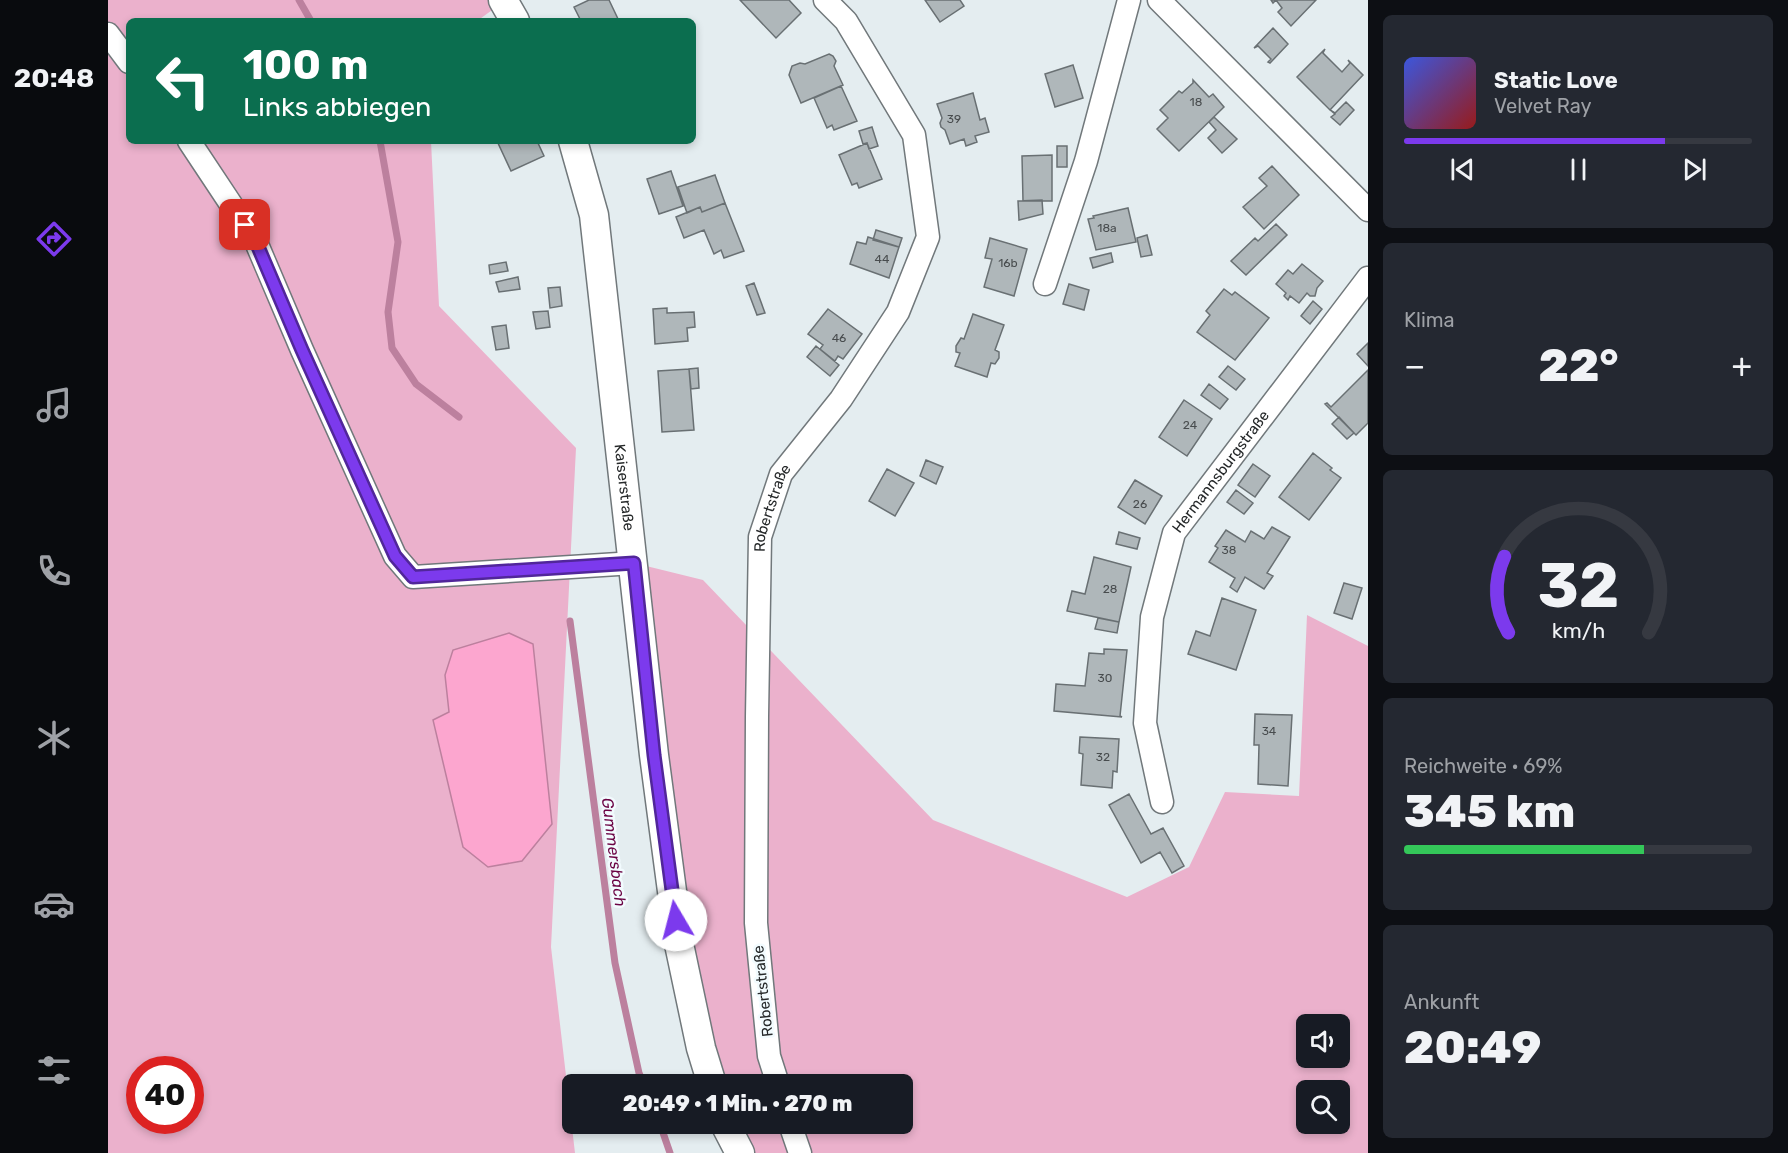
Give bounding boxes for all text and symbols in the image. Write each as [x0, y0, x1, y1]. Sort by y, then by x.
text: 100 m [243, 40, 368, 90]
icon: left [144, 42, 222, 120]
text: 20:48 [14, 62, 94, 94]
text: Static Love [1494, 67, 1618, 94]
text: Links abbiegen [243, 91, 431, 123]
text: Velvet Ray [1494, 94, 1592, 118]
house number: 18 [1190, 95, 1202, 109]
house number: 39 [947, 112, 961, 126]
icon: previous [1446, 153, 1479, 186]
icon: pause [1562, 153, 1595, 186]
icon: next [1678, 153, 1711, 186]
pin [219, 199, 270, 250]
icon: arrive [228, 208, 261, 241]
icon: directions [33, 218, 75, 260]
house number: 18a [1097, 221, 1117, 235]
house number: 44 [875, 252, 890, 266]
house number: 16b [998, 256, 1018, 270]
text: Klima [1404, 308, 1455, 332]
house number: 46 [832, 331, 846, 345]
text: 22° [1539, 339, 1618, 392]
text: − [1404, 346, 1425, 385]
text: + [1731, 346, 1752, 385]
icon: music [33, 384, 75, 426]
street label: Hermannsburgstraße [1168, 407, 1273, 537]
house number: 24 [1183, 418, 1198, 432]
street label: Kaiserstraße [611, 443, 638, 532]
street label: Robertstraße [751, 460, 795, 552]
house number: 26 [1133, 497, 1147, 511]
house number: 38 [1222, 543, 1236, 557]
icon: phone [33, 550, 75, 592]
text: 32 [1537, 550, 1619, 624]
house number: 28 [1103, 582, 1117, 596]
text: km/h [1551, 619, 1605, 644]
house number: 30 [1098, 671, 1112, 685]
icon: climate [33, 717, 75, 759]
house number: 34 [1262, 724, 1277, 738]
house number: 32 [1096, 750, 1110, 764]
text: Reichweite · 69% [1404, 754, 1562, 778]
text: 345 km [1404, 785, 1575, 838]
water label: Gummersbach [598, 796, 630, 908]
icon: car [33, 883, 75, 925]
position arrow [644, 888, 708, 952]
street label: Robertstraße [749, 944, 777, 1038]
text: Ankunft [1404, 990, 1479, 1014]
map controls [1296, 1014, 1350, 1134]
button: sound [1296, 1014, 1350, 1068]
text: 20:49 [1404, 1021, 1541, 1074]
icon: filters [33, 1049, 75, 1091]
speed limit sign: 40 [126, 1056, 204, 1134]
button: search [1296, 1080, 1350, 1134]
text: 20:49 · 1 Min. · 270 m [623, 1090, 852, 1117]

